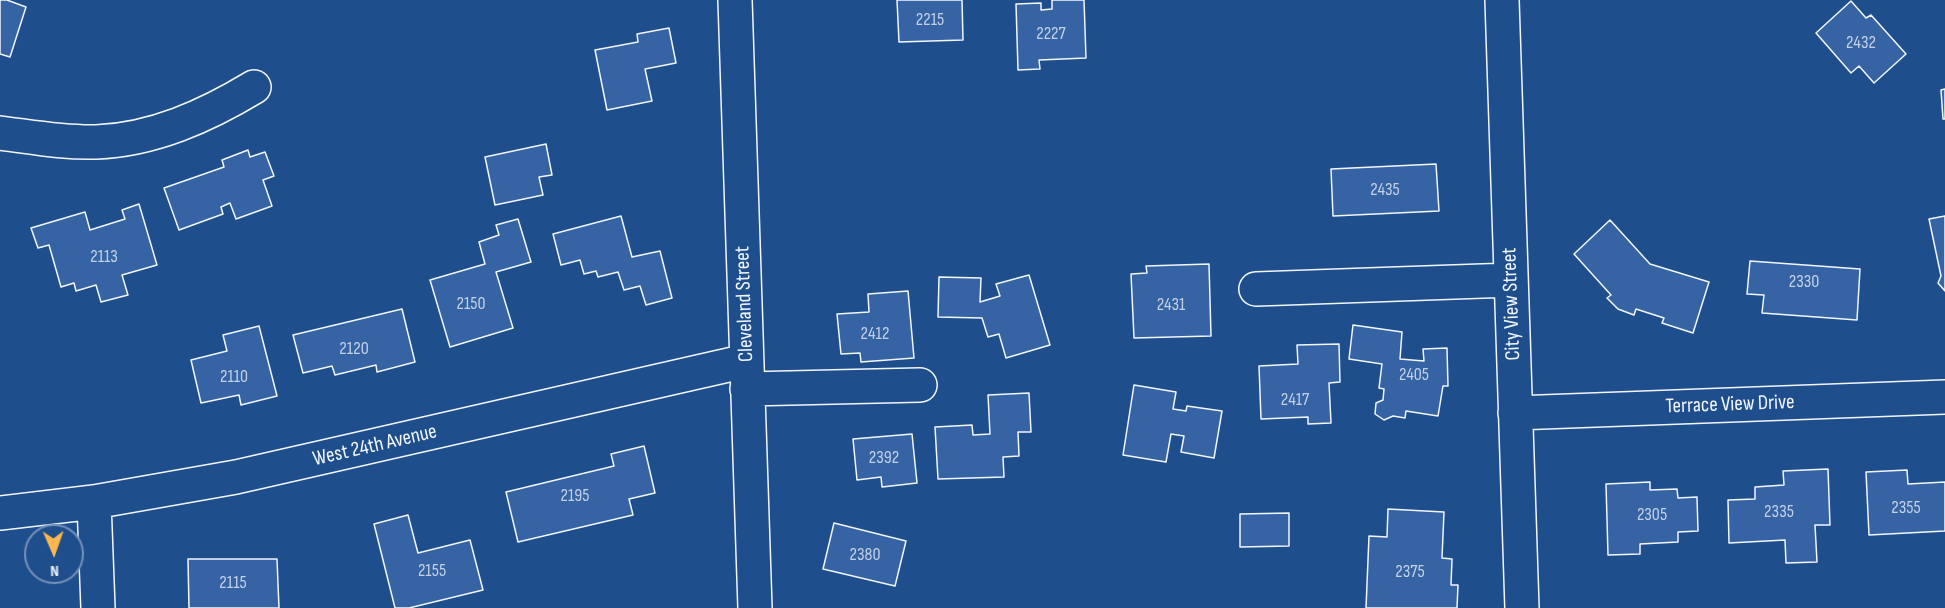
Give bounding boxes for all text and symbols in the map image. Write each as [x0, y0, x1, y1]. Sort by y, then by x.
house number: 2215 [916, 9, 944, 31]
house number: 2227 [1036, 23, 1066, 45]
house number: 2432 [1846, 32, 1876, 54]
house number: 2435 [1370, 179, 1400, 201]
house number: 2113 [90, 246, 118, 268]
street label: Cleveland Street [730, 246, 760, 362]
street label: City View Street [1497, 247, 1527, 361]
house number: 2330 [1789, 271, 1819, 293]
house number: 2150 [456, 293, 486, 315]
house number: 2431 [1157, 294, 1185, 316]
house number: 2412 [861, 323, 889, 345]
house number: 2120 [339, 338, 369, 360]
house number: 2405 [1399, 364, 1429, 386]
house number: 2110 [220, 366, 248, 388]
house number: 2417 [1281, 389, 1309, 411]
street label: Terrace View Drive [1665, 390, 1795, 420]
street label: West 24th Avenue [311, 420, 439, 472]
house number: 2392 [869, 447, 899, 469]
house number: 2195 [561, 485, 589, 507]
house number: 2355 [1891, 497, 1921, 519]
house number: 2335 [1764, 501, 1794, 523]
house number: 2305 [1637, 504, 1667, 526]
north arrow [24, 524, 84, 584]
house number: 2380 [850, 544, 880, 566]
house number: 2155 [418, 560, 446, 582]
text: N [50, 561, 59, 580]
house number: 2375 [1395, 561, 1425, 583]
house number: 2115 [219, 572, 247, 594]

